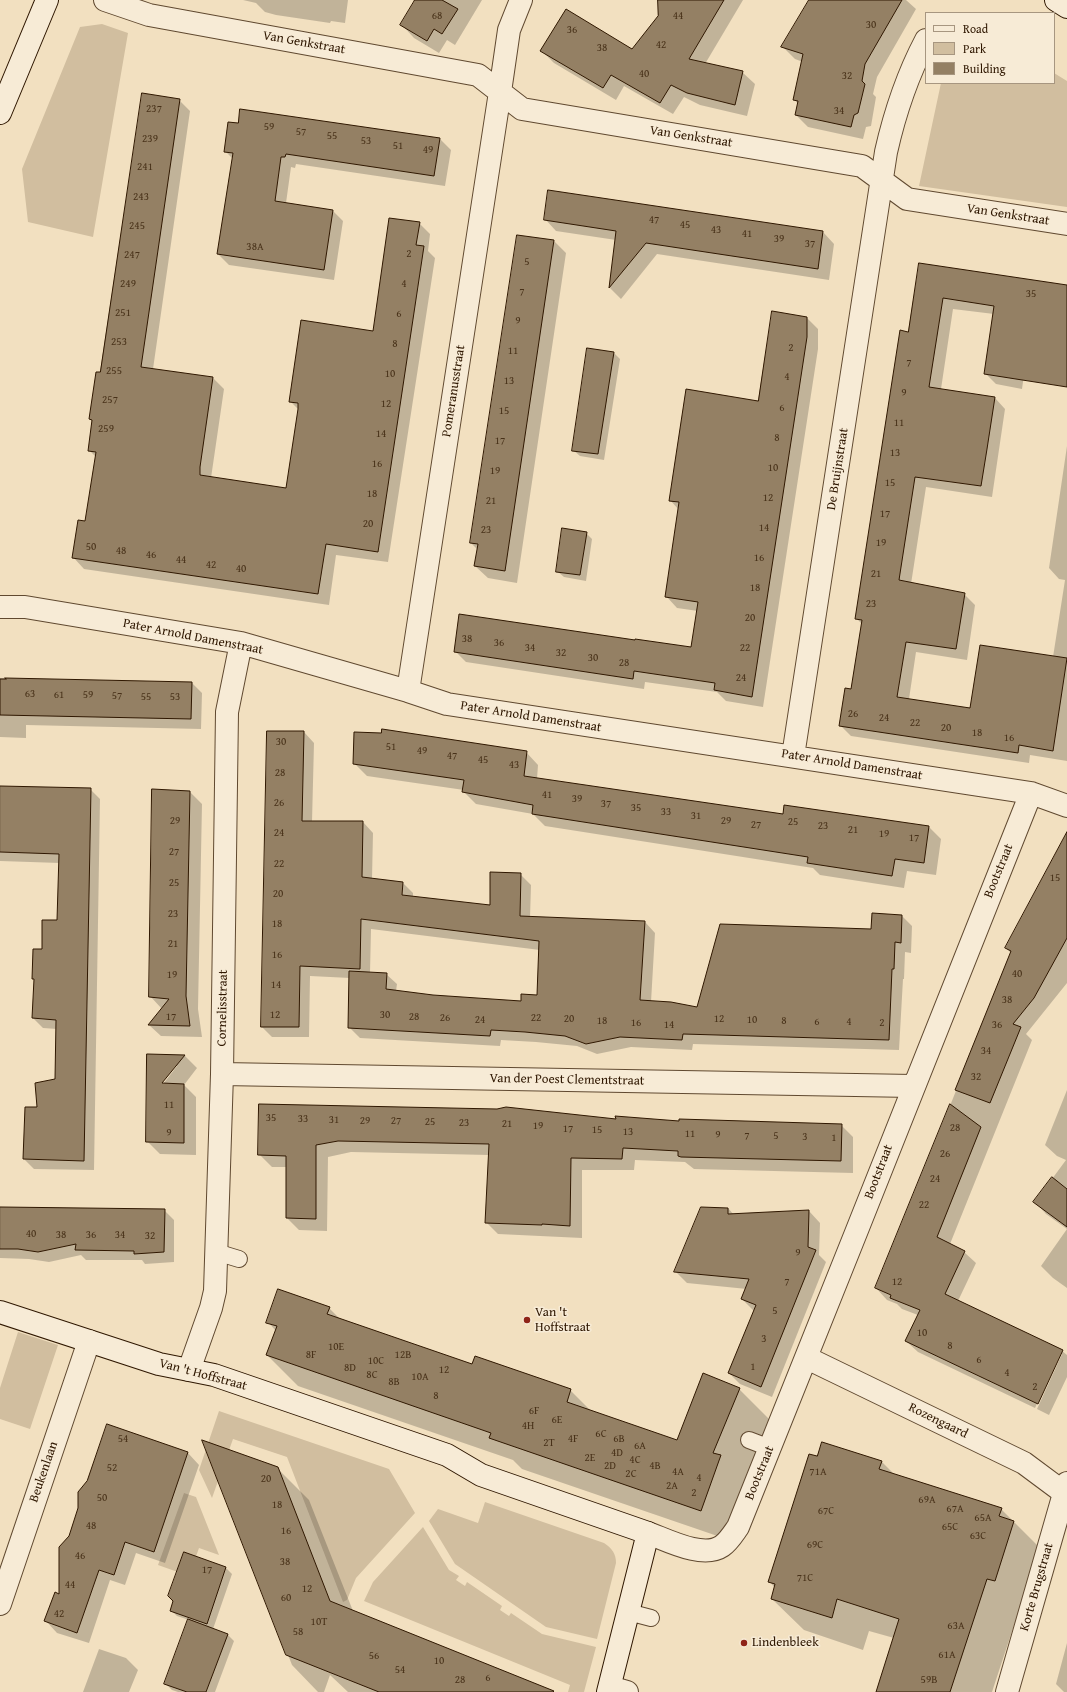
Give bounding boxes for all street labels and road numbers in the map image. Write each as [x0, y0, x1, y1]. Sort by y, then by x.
street label: Van Genkstraat [261, 28, 347, 58]
street label: Van Genkstraat [649, 123, 733, 151]
street label: Van Genkstraat [966, 201, 1050, 229]
street label: Pomeranusstraat [439, 344, 469, 438]
street label: De Bruijnstraat [824, 427, 852, 511]
street label: Pater Arnold Damenstraat [122, 616, 264, 658]
street label: Pater Arnold Damenstraat [459, 698, 603, 736]
street label: Pater Arnold Damenstraat [780, 746, 924, 784]
street label: Bootstraat [981, 842, 1017, 900]
street label: Cornelisstraat [215, 969, 231, 1047]
street label: Van der Poest Clementstraat [489, 1071, 645, 1089]
street label: Bootstraat [861, 1143, 897, 1201]
street label: Van 't Hoffstraat [157, 1356, 249, 1394]
street label: Rozengaard [906, 1400, 970, 1442]
street label: Beukenlaan [26, 1439, 62, 1505]
street label: Bootstraat [742, 1444, 778, 1502]
street label: Korte Brugstraat [1017, 1541, 1057, 1633]

